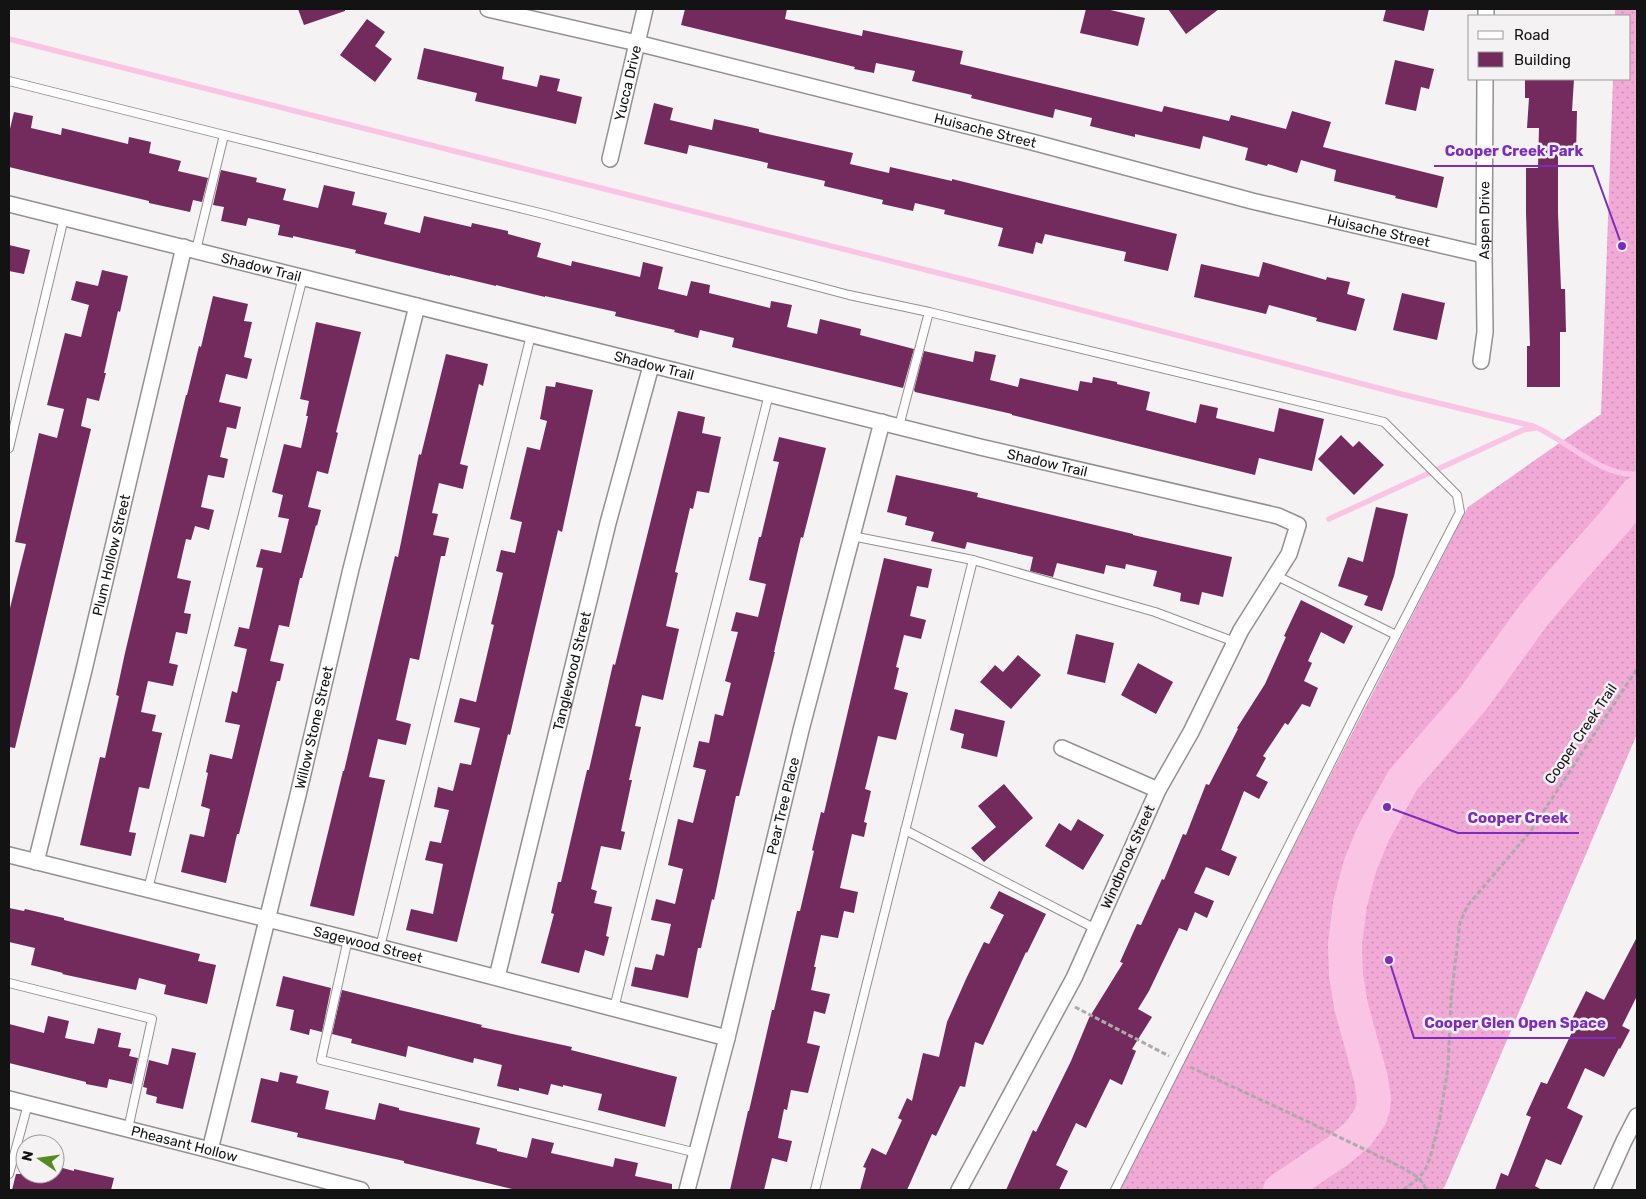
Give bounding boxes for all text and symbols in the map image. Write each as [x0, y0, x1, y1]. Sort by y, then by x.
legend [1468, 15, 1631, 80]
text: Road [1514, 26, 1550, 44]
street label: Yucca Drive [611, 43, 645, 122]
text: Building [1514, 51, 1571, 69]
street label: Huisache Street [933, 109, 1039, 151]
callout: Cooper Creek Park [1434, 136, 1593, 166]
text: Cooper Creek Park [1445, 142, 1583, 160]
street label: Aspen Drive [1475, 181, 1493, 260]
street label: Huisache Street [1326, 210, 1432, 251]
street label: Shadow Trail [219, 249, 303, 285]
street label: Shadow Trail [612, 347, 696, 384]
street label: Shadow Trail [1005, 445, 1089, 480]
street label: Plum Hollow Street [89, 492, 134, 618]
street label: Tanglewood Street [549, 609, 595, 732]
street label: Willow Stone Street [291, 664, 337, 791]
street label: Cooper Creek Trail [1541, 681, 1621, 787]
street label: Pear Tree Place [763, 755, 803, 856]
street label: Windbrook Street [1097, 802, 1159, 912]
callout: Cooper Creek [1458, 803, 1579, 833]
text: Cooper Creek [1468, 809, 1569, 827]
street label: Sagewood Street [312, 922, 425, 967]
callout: Cooper Glen Open Space [1414, 1008, 1616, 1038]
text: Cooper Glen Open Space [1424, 1014, 1606, 1032]
street label: Pheasant Hollow [129, 1122, 239, 1165]
north arrow [15, 1134, 65, 1184]
text: N [18, 1149, 37, 1163]

